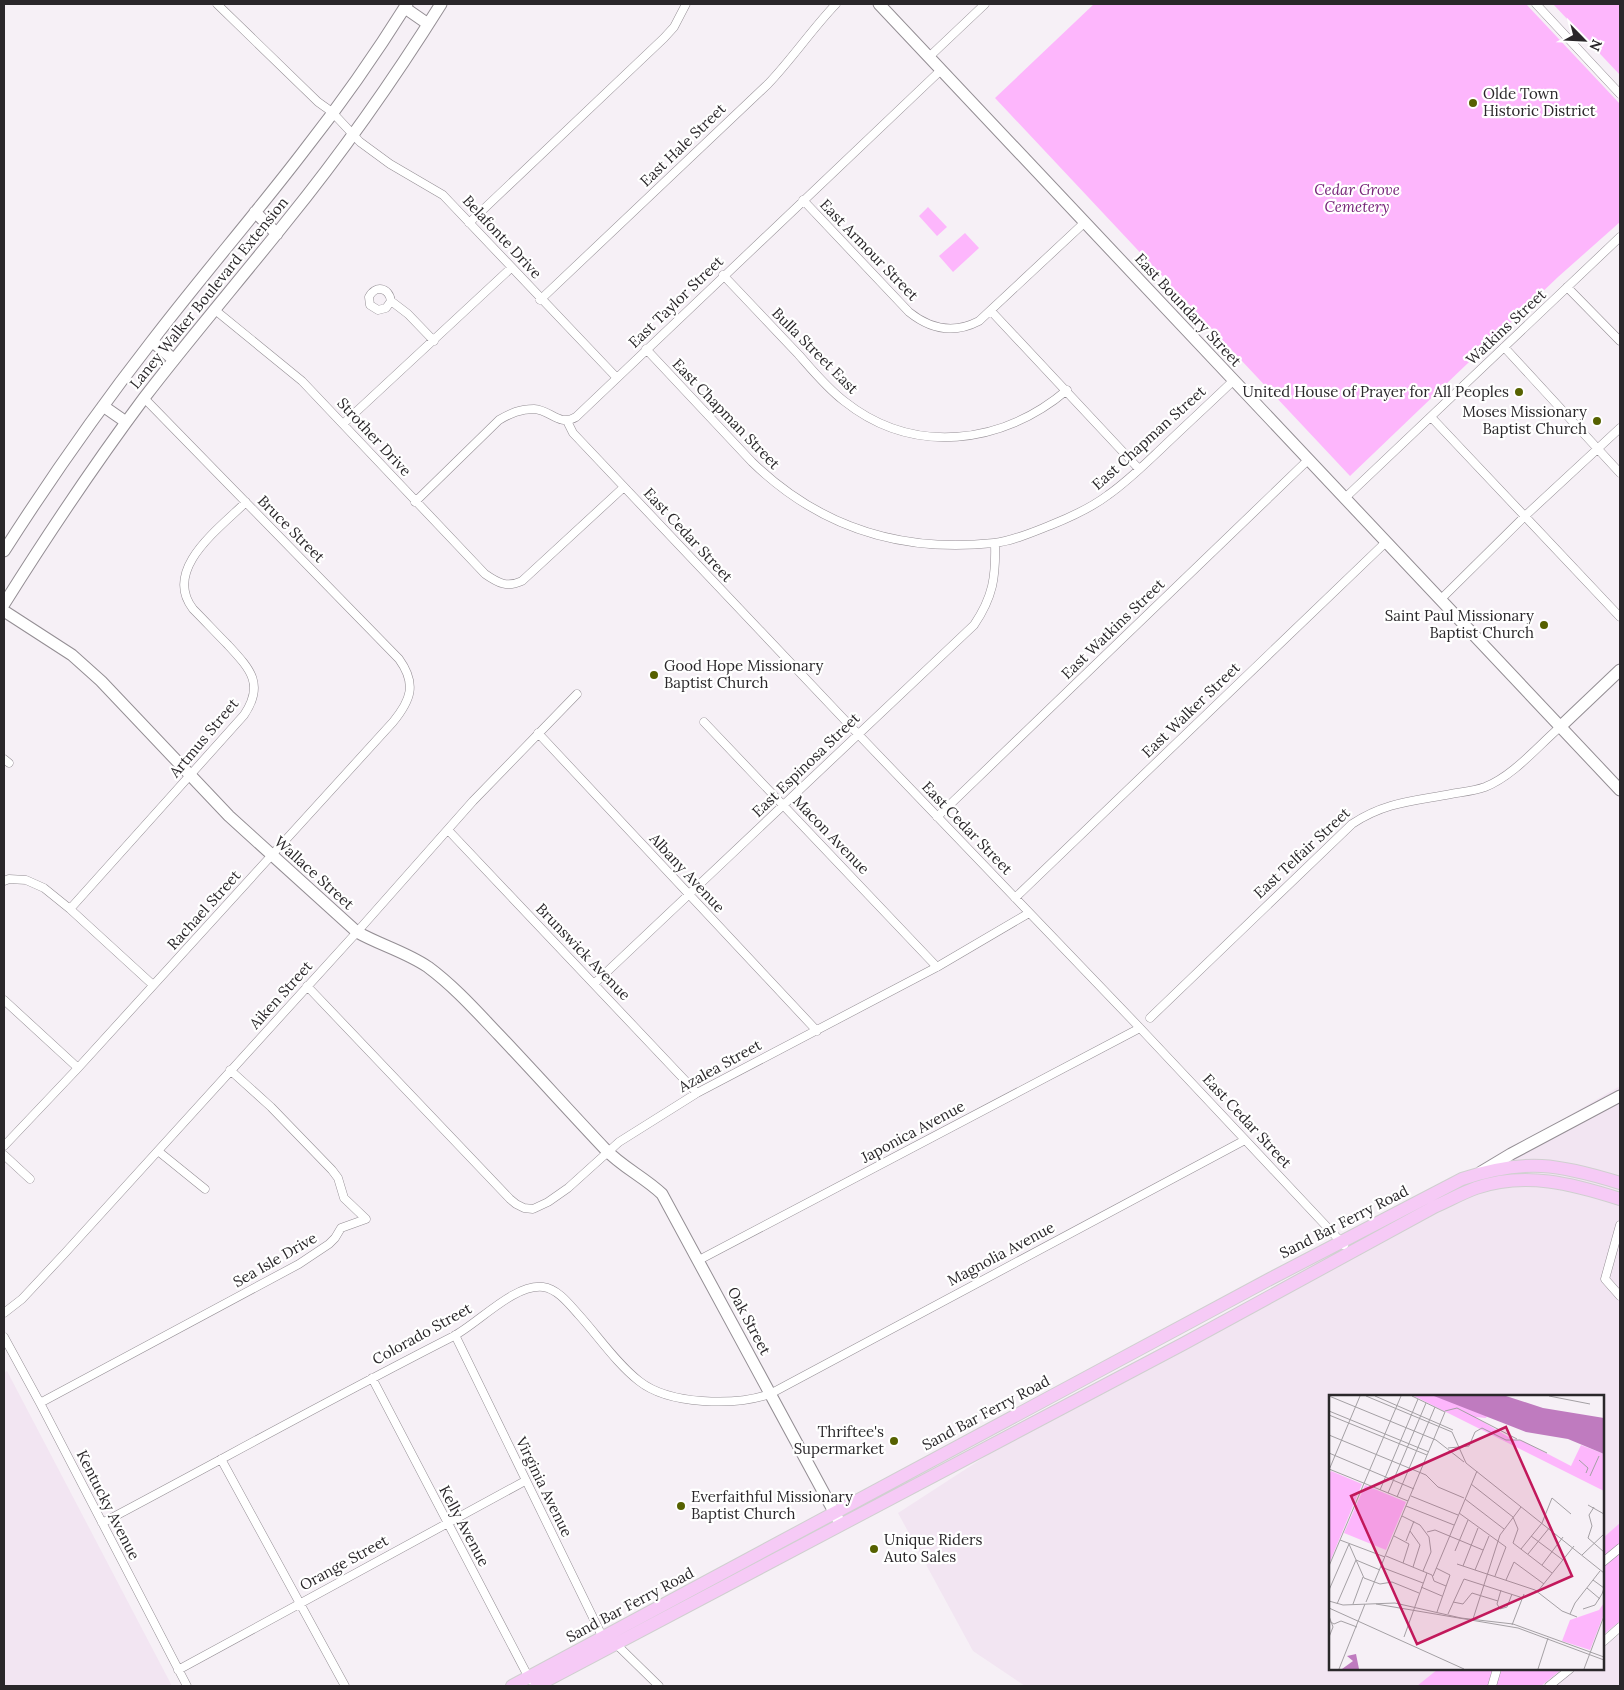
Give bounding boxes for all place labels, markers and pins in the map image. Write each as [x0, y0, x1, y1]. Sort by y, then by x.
place label: Olde Town Historic District [1483, 84, 1596, 120]
marker: Olde Town Historic District [1467, 97, 1479, 109]
place label: United House of Prayer for All Peoples [1243, 382, 1509, 401]
marker: United House of Prayer for All Peoples [1513, 386, 1525, 398]
place label: Moses Missionary Baptist Church [1462, 402, 1587, 438]
marker: Moses Missionary Baptist Church [1591, 415, 1603, 427]
place label: Saint Paul Missionary Baptist Church [1385, 606, 1534, 642]
marker: Saint Paul Missionary Baptist Church [1538, 619, 1550, 631]
place label: Good Hope Missionary Baptist Church [664, 656, 824, 692]
marker: Good Hope Missionary Baptist Church [648, 669, 660, 681]
place label: Thriftee's Supermarket [794, 1422, 884, 1458]
marker: Thriftee's Supermarket [888, 1435, 900, 1447]
place label: Everfaithful Missionary Baptist Church [691, 1487, 853, 1523]
marker: Everfaithful Missionary Baptist Church [675, 1500, 687, 1512]
place label: Unique Riders Auto Sales [883, 1530, 983, 1566]
marker: Unique Riders Auto Sales [868, 1543, 880, 1555]

